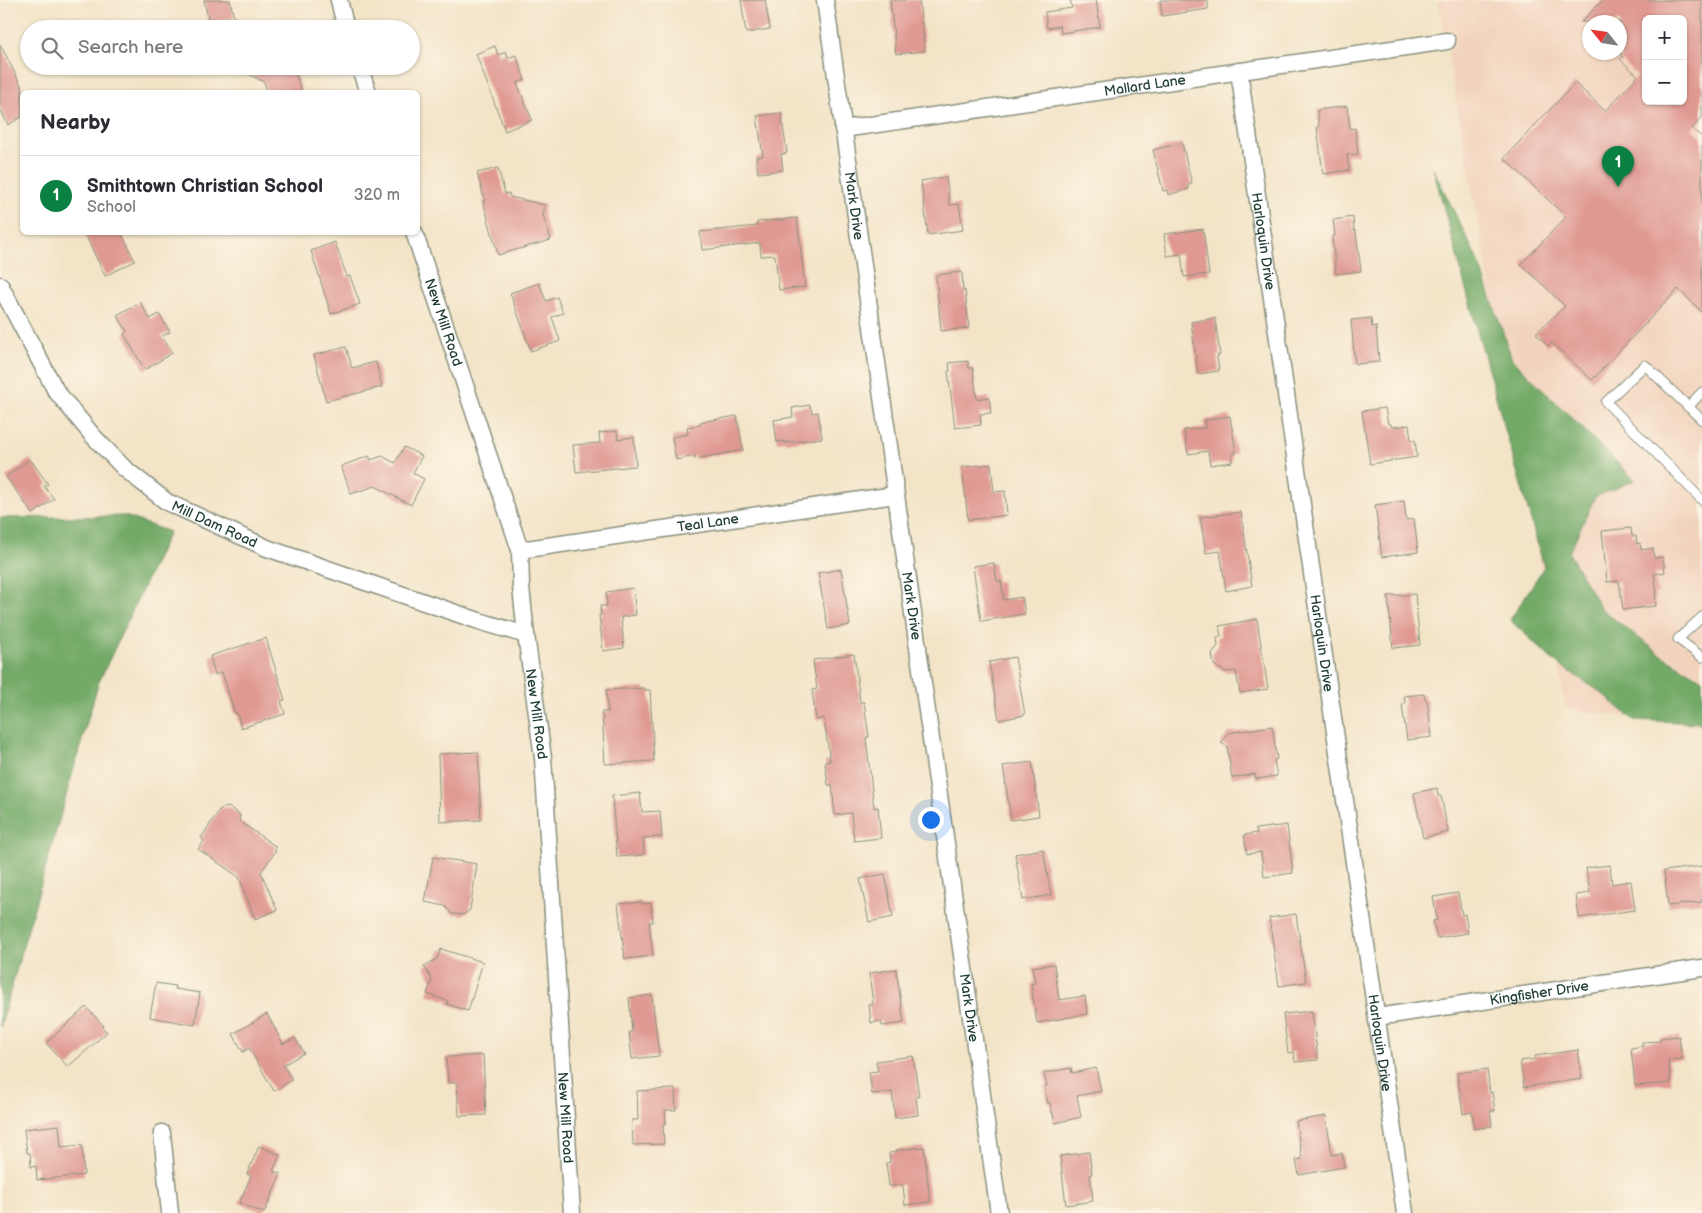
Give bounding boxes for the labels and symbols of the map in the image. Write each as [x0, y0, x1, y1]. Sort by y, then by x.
north arrow [1582, 15, 1627, 60]
street label: Mallard Lane [1103, 71, 1187, 100]
pin: 1 [1602, 146, 1634, 187]
street label: Mark Drive [841, 171, 867, 241]
street label: Harloquin Drive [1248, 191, 1279, 291]
street label: New Mill Road [421, 276, 466, 368]
street label: Mill Dam Road [169, 497, 260, 551]
street label: Teal Lane [676, 510, 740, 536]
street label: Mark Drive [898, 571, 925, 641]
street label: Harloquin Drive [1306, 593, 1337, 693]
street label: New Mill Road [522, 667, 551, 760]
your location [918, 807, 944, 833]
street label: Mark Drive [956, 973, 982, 1043]
street label: Kingfisher Drive [1489, 977, 1590, 1009]
street label: Harloquin Drive [1364, 993, 1395, 1093]
street label: New Mill Road [554, 1072, 577, 1164]

